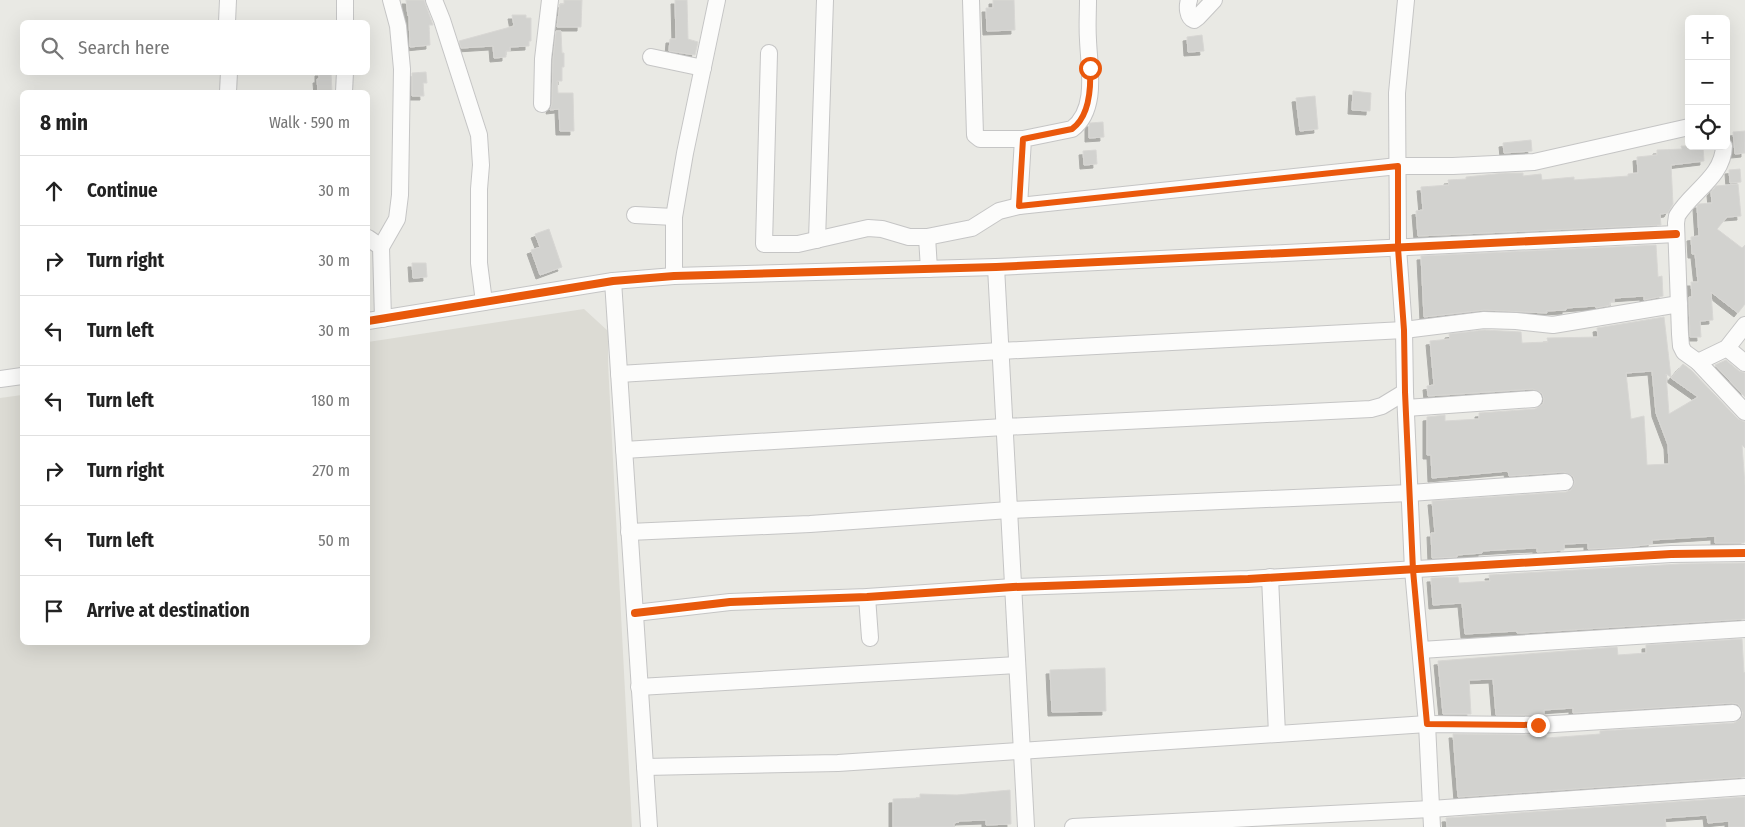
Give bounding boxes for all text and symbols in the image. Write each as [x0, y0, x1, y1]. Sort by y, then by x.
map controls [1685, 15, 1730, 150]
button: + [1685, 15, 1730, 60]
search box [20, 20, 370, 75]
icon: search [38, 34, 66, 62]
text: Search here [78, 36, 170, 59]
route start [1079, 57, 1102, 80]
button: − [1685, 60, 1730, 105]
button: locate [1685, 105, 1730, 150]
text: 8 min [40, 110, 88, 136]
text: Walk · 590 m [269, 113, 350, 132]
icon: ahead [40, 177, 68, 205]
text: Continue [87, 179, 158, 202]
text: 30 m [318, 181, 350, 200]
icon: right [40, 247, 68, 275]
text: Turn right [87, 249, 164, 272]
text: 30 m [318, 251, 350, 270]
icon: left [40, 317, 68, 345]
text: Turn left [87, 319, 154, 342]
text: 30 m [318, 321, 350, 340]
icon: left [40, 387, 68, 415]
text: Turn left [87, 389, 154, 412]
text: 180 m [311, 391, 350, 410]
icon: right [40, 457, 68, 485]
text: Turn right [87, 459, 164, 482]
text: 270 m [312, 461, 350, 480]
icon: left [40, 527, 68, 555]
text: Turn left [87, 529, 154, 552]
text: 50 m [318, 531, 350, 550]
icon: arrive [40, 597, 68, 625]
text: Arrive at destination [87, 599, 250, 622]
route end [1527, 714, 1550, 737]

